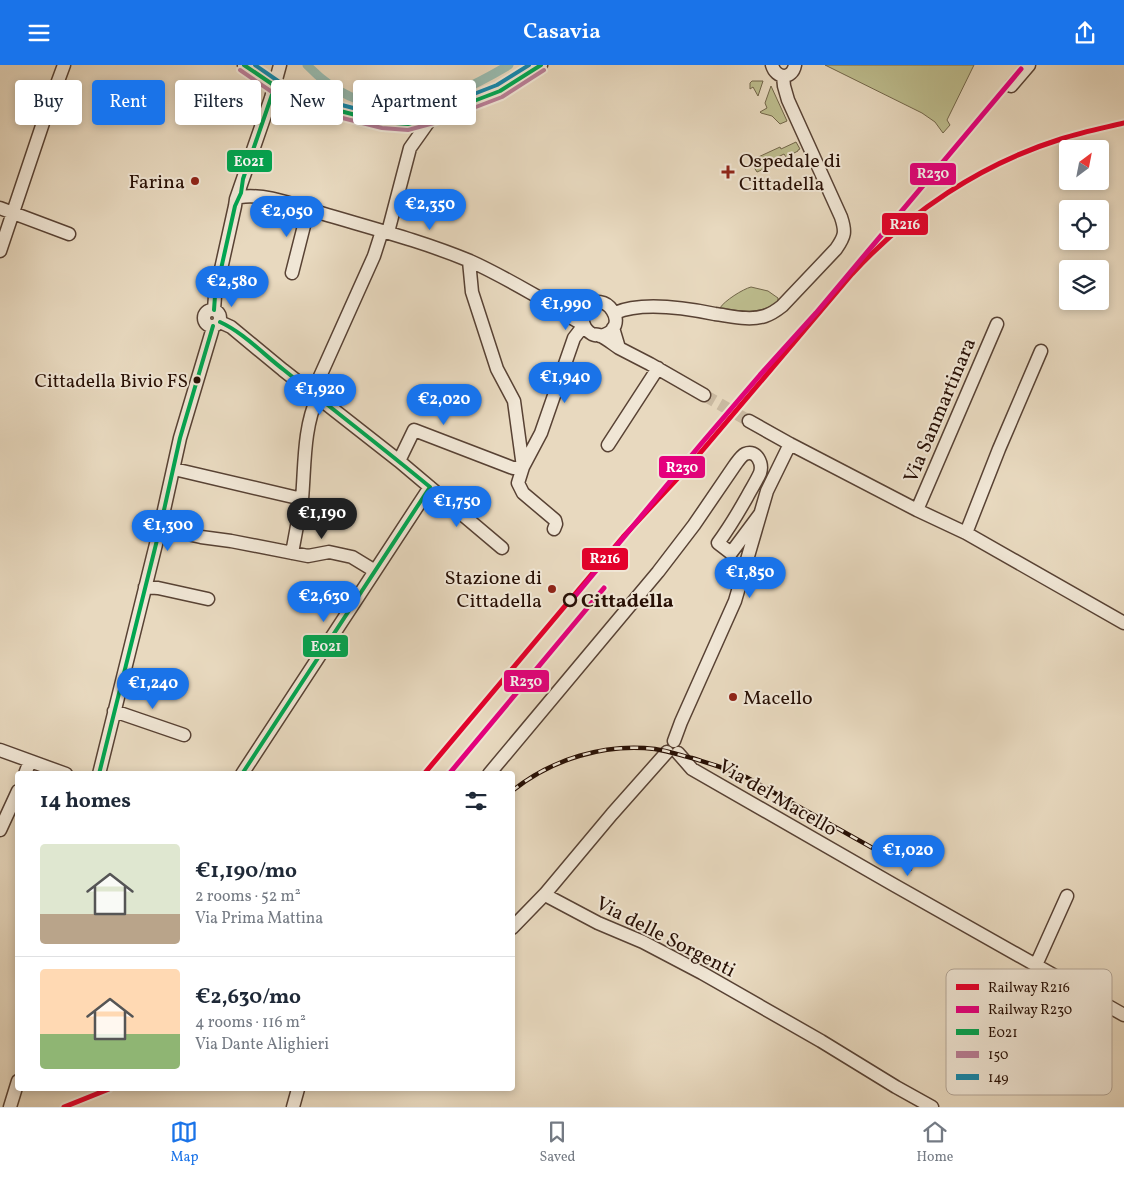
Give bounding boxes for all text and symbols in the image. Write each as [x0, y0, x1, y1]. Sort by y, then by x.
text: Casavia [523, 17, 601, 48]
icon: menu [25, 19, 53, 47]
icon: share [1071, 19, 1099, 47]
chip: Buy [15, 80, 82, 125]
chip: Rent [92, 80, 165, 125]
chip: Filters [175, 80, 261, 125]
chip: New [271, 80, 343, 125]
chip: Apartment [353, 80, 476, 125]
north arrow [1059, 140, 1109, 190]
map controls [1059, 140, 1109, 310]
place label: Ospedale di Cittadella [739, 148, 841, 199]
line badge: E021 [226, 149, 273, 173]
text: E021 [234, 153, 264, 172]
line badge: R230 [909, 162, 957, 186]
marker: Ospedale di Cittadella [721, 165, 735, 179]
text: R230 [917, 165, 950, 184]
place label: Farina [129, 169, 185, 197]
marker: Farina [189, 175, 201, 187]
pin: €2,350 [389, 189, 471, 231]
text: €2,350 [405, 194, 455, 216]
pin: €2,050 [246, 195, 328, 238]
button: locate [1059, 200, 1109, 250]
text: €2,050 [261, 201, 313, 223]
line badge: R216 [881, 212, 929, 236]
text: R216 [890, 216, 921, 235]
button: layers [1059, 260, 1109, 310]
pin: €2,580 [191, 265, 273, 308]
text: €2,580 [207, 271, 257, 293]
pin: €1,990 [525, 289, 607, 331]
text: €1,990 [541, 294, 591, 316]
street label: Via Sanmartinara [898, 334, 984, 488]
pin: €1,940 [524, 361, 606, 404]
text: €1,940 [540, 367, 590, 389]
place label: Cittadella Bivio FS [35, 369, 188, 395]
pin: €1,920 [279, 373, 361, 416]
marker: Cittadella Bivio FS [192, 375, 202, 385]
text: €1,920 [295, 379, 345, 401]
pin: €2,020 [403, 383, 485, 426]
text: €2,020 [418, 389, 470, 411]
line badge: R230 [658, 455, 706, 479]
text: R230 [666, 459, 699, 478]
pin: €1,750 [416, 485, 498, 528]
text: €1,750 [433, 491, 481, 513]
pin: €1,190 [281, 497, 363, 540]
text: €1,190 [298, 503, 346, 525]
pin: €1,300 [127, 509, 209, 552]
text: €1,300 [143, 515, 193, 537]
line badge: R216 [581, 547, 629, 571]
text: R216 [590, 550, 621, 569]
pin: €1,850 [709, 557, 791, 599]
text: €1,850 [726, 562, 774, 584]
place label: Stazione di Cittadella [445, 565, 542, 616]
pin: €2,630 [283, 581, 365, 623]
marker: Stazione di Cittadella [546, 583, 558, 595]
text: €2,630 [298, 586, 350, 608]
place label: Cittadella [581, 588, 674, 616]
marker: Cittadella [563, 593, 577, 607]
line badge: E021 [302, 634, 349, 658]
text: E021 [311, 638, 341, 657]
pin: €1,240 [112, 667, 194, 710]
line badge: R230 [503, 669, 550, 693]
text: €1,240 [128, 673, 178, 695]
text: R230 [510, 673, 543, 692]
place label: Macello [743, 685, 813, 713]
marker: Macello [727, 691, 739, 703]
street label: Via del Macello [712, 753, 842, 844]
text: 14 homes [40, 787, 131, 816]
icon: filters [462, 787, 490, 815]
pin: €1,020 [867, 835, 949, 877]
text: €1,020 [883, 840, 933, 862]
text: €1,190/mo [195, 857, 297, 886]
icon: home [80, 864, 140, 924]
text: 2 rooms · 52 m² [195, 886, 301, 908]
street label: Via delle Sorgenti [590, 890, 740, 985]
text: Via Prima Mattina [195, 908, 323, 930]
legend [946, 969, 1112, 1095]
text: Railway R216 [988, 979, 1070, 998]
text: €2,630/mo [195, 983, 301, 1012]
icon: home [80, 989, 140, 1049]
text: Railway R230 [988, 1001, 1072, 1020]
text: 4 rooms · 116 m² [195, 1012, 306, 1034]
text: E021 [988, 1024, 1018, 1043]
text: Via Dante Alighieri [195, 1034, 329, 1056]
text: 150 [988, 1046, 1008, 1065]
text: 149 [988, 1069, 1009, 1088]
tab: Map [170, 1118, 199, 1167]
tab: Saved [539, 1118, 576, 1167]
tab: Home [916, 1118, 954, 1167]

